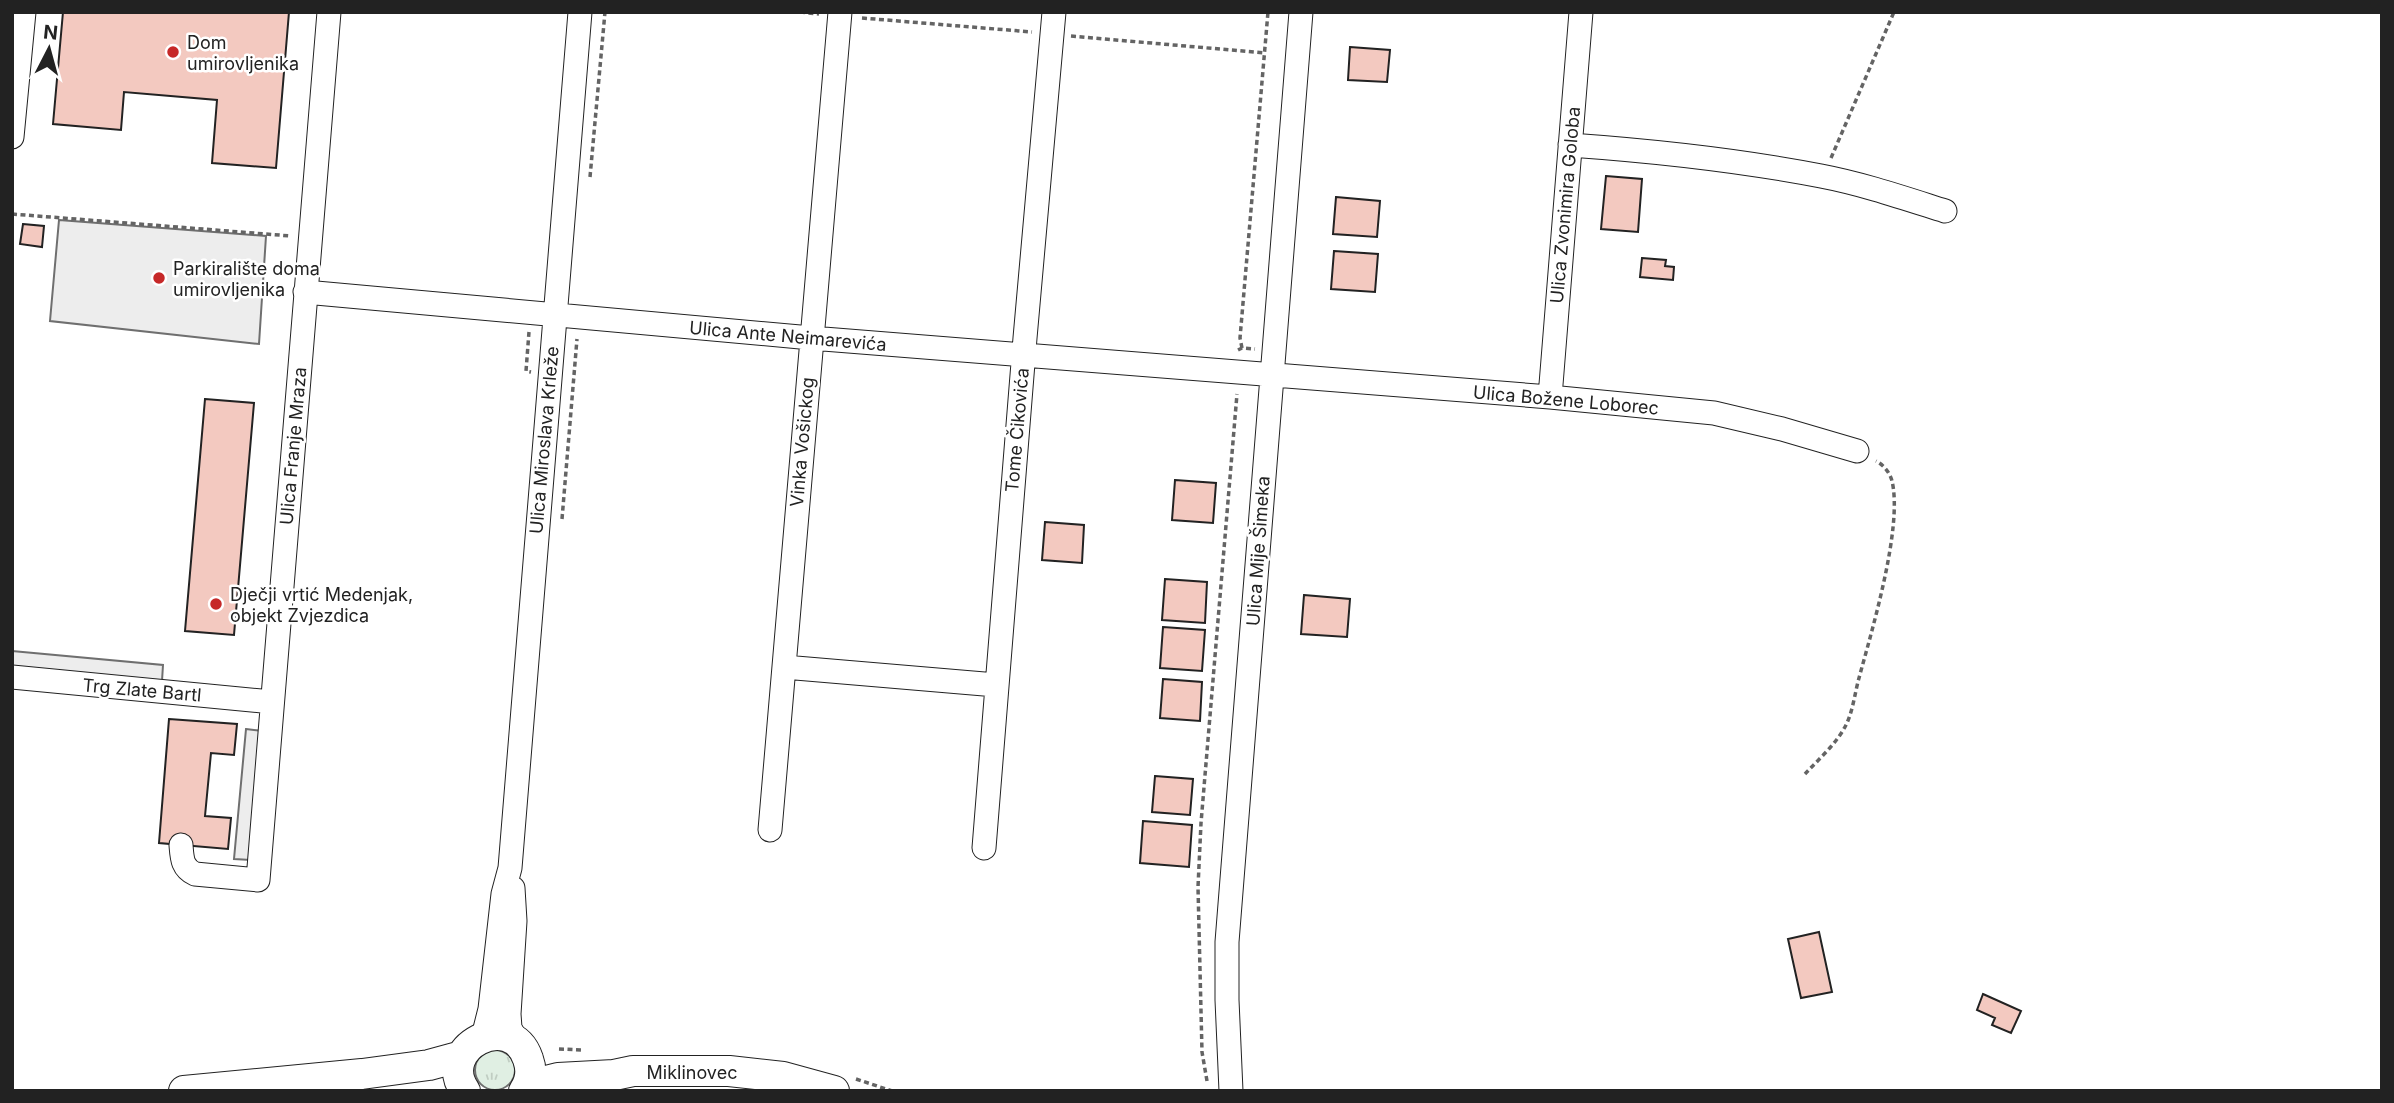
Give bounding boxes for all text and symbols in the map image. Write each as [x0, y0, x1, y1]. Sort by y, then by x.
north arrow [14, 14, 84, 84]
text: N [42, 20, 59, 45]
place label: Dom umirovljenika [187, 32, 299, 74]
marker: Dom umirovljenika [165, 44, 181, 60]
street label: Ulica Zvonimira Goloba [1546, 106, 1584, 304]
place label: Parkiralište doma umirovljenika [173, 258, 320, 300]
marker: Parkiralište doma umirovljenika [151, 270, 167, 286]
street label: Ulica Ante Neimarevića [688, 317, 888, 355]
street label: Ulica Miroslava Krleže [525, 345, 563, 535]
street label: Ulica Franje Mraza [276, 366, 310, 526]
street label: Tome Čikovića [1000, 367, 1033, 493]
street label: Vinka Vošickog [786, 376, 818, 508]
street label: Ulica Božene Loborec [1472, 381, 1660, 419]
street label: Ulica Mije Šimeka [1241, 475, 1274, 627]
place label: Dječji vrtić Medenjak, objekt Zvjezdica [230, 584, 413, 626]
marker: Dječji vrtić Medenjak, objekt Zvjezdica [208, 596, 224, 612]
street label: Trg Zlate Bartl [82, 674, 202, 706]
street label: Miklinovec [647, 1062, 737, 1083]

